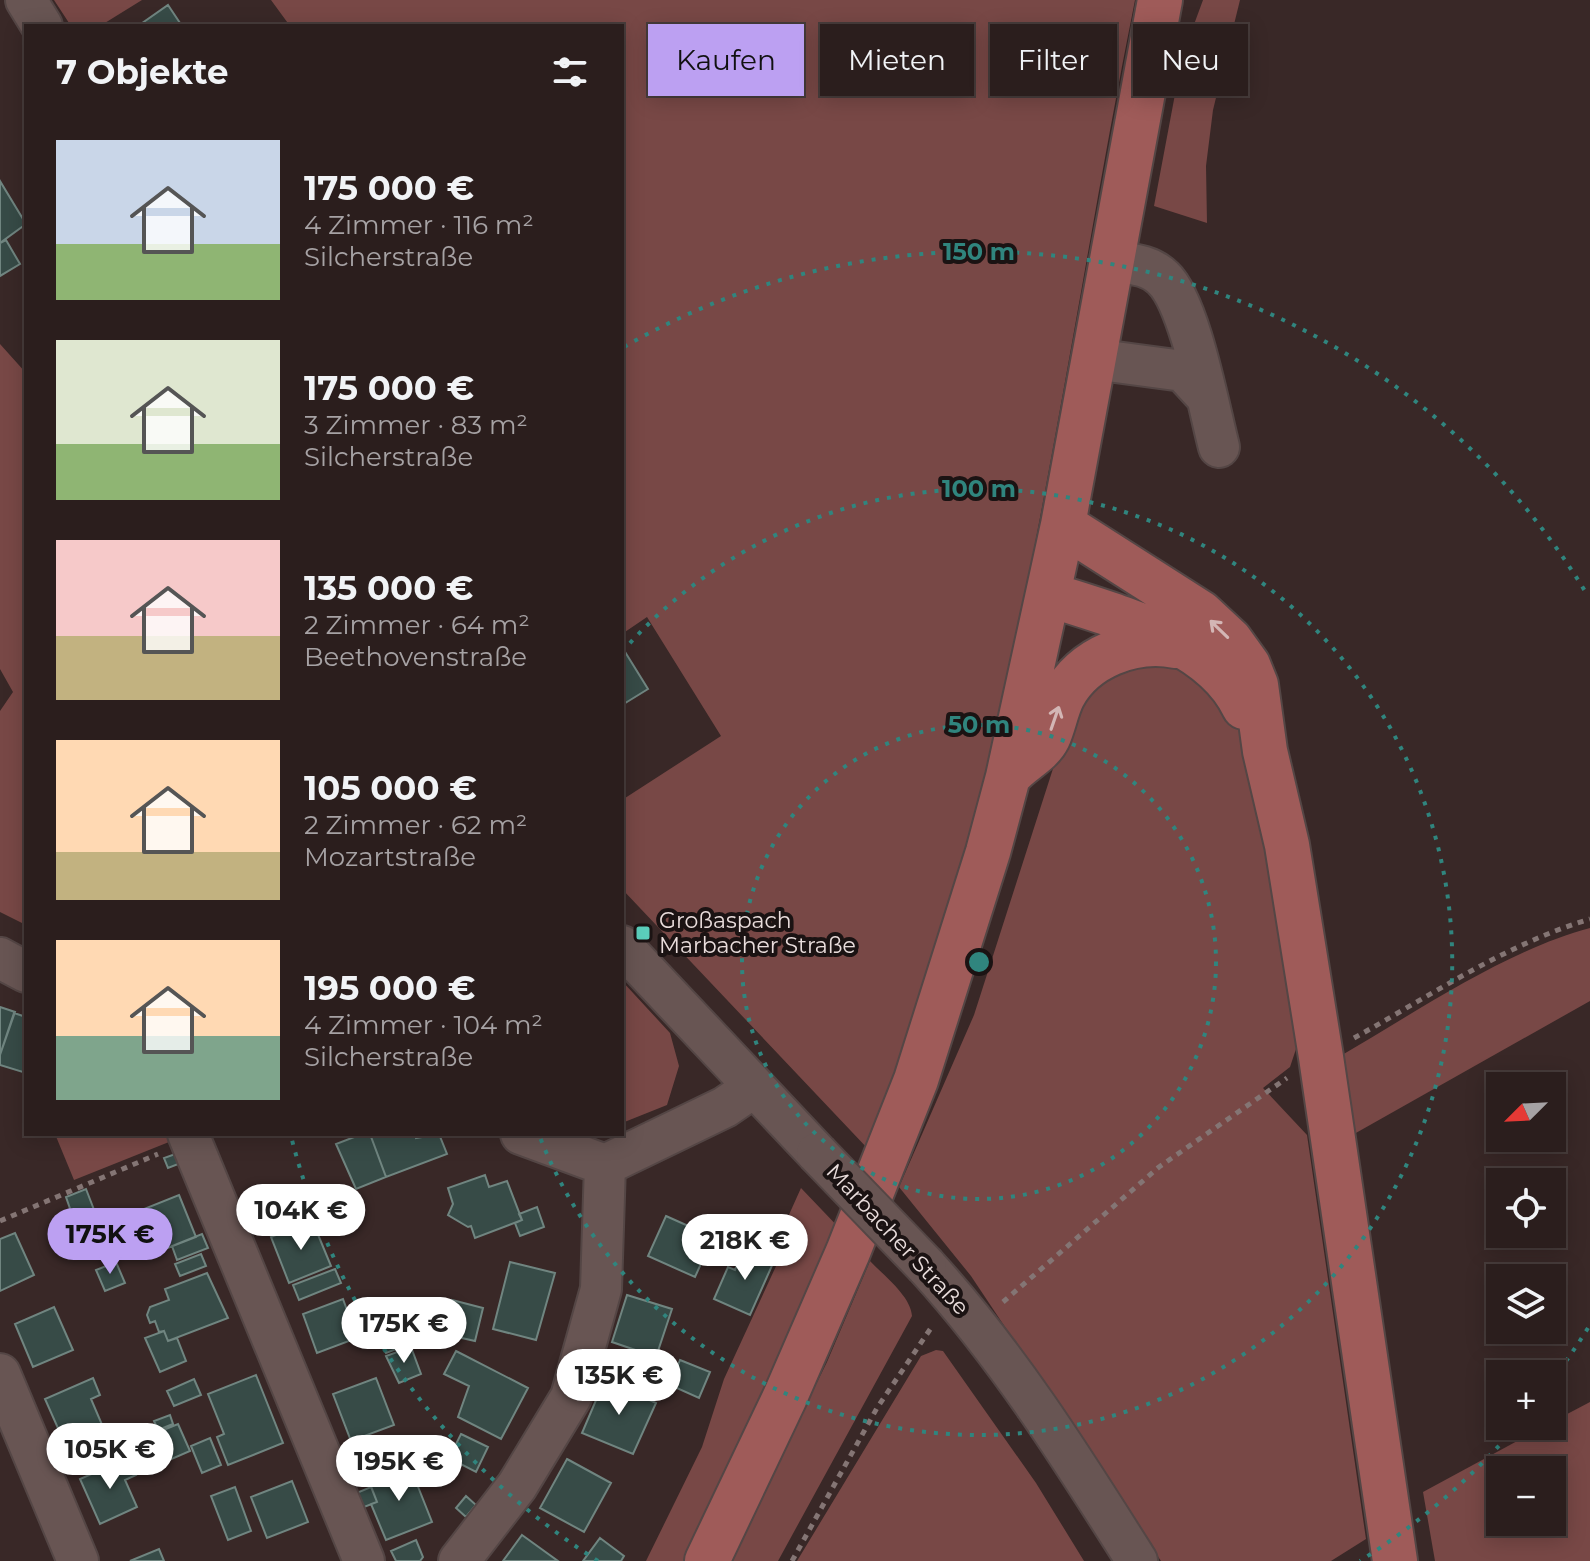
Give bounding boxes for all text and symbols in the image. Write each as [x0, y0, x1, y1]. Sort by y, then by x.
chip: Kaufen [648, 24, 804, 96]
chip: Mieten [820, 24, 974, 96]
chip: Filter [990, 24, 1117, 96]
chip: Neu [1133, 24, 1248, 96]
icon: filters [548, 50, 592, 94]
text: 7 Objekte [56, 51, 228, 93]
text: 175 000 € [304, 167, 474, 209]
icon: home [120, 172, 216, 268]
text: 4 Zimmer · 116 m² [304, 209, 534, 241]
text: 150 m [943, 237, 1015, 266]
text: Silcherstraße [304, 241, 473, 273]
text: 175 000 € [304, 367, 474, 409]
icon: home [120, 372, 216, 468]
text: 3 Zimmer · 83 m² [304, 409, 528, 441]
text: Silcherstraße [304, 441, 473, 473]
text: 100 m [942, 474, 1016, 503]
text: 135 000 € [304, 567, 473, 609]
icon: home [120, 572, 216, 668]
text: 2 Zimmer · 64 m² [304, 609, 530, 641]
one-way arrow [1209, 620, 1229, 639]
text: Beethovenstraße [304, 641, 527, 673]
one-way arrow [1048, 706, 1063, 731]
text: 50 m [948, 710, 1010, 739]
text: 105 000 € [304, 767, 477, 809]
icon: home [120, 772, 216, 868]
text: 2 Zimmer · 62 m² [304, 809, 527, 841]
text: Mozartstraße [304, 841, 476, 873]
place label: Großaspach Marbacher Straße [659, 907, 856, 959]
marker: Großaspach Marbacher Straße [634, 924, 652, 942]
centre of rings [965, 948, 993, 976]
text: 195 000 € [304, 967, 475, 1009]
icon: home [120, 972, 216, 1068]
text: 4 Zimmer · 104 m² [304, 1009, 543, 1041]
text: Silcherstraße [304, 1041, 473, 1073]
north arrow [1486, 1072, 1566, 1152]
map controls [1486, 1072, 1566, 1536]
street label: Marbacher Straße [821, 1158, 975, 1321]
button: locate [1486, 1168, 1566, 1248]
pin: 104K € [236, 1184, 366, 1252]
text: 104K € [254, 1194, 348, 1226]
pin: 175K € [45, 1208, 175, 1276]
pin: 218K € [680, 1214, 810, 1282]
text: 175K € [65, 1218, 155, 1250]
text: 218K € [700, 1224, 790, 1256]
button: layers [1486, 1264, 1566, 1344]
pin: 175K € [339, 1297, 469, 1365]
text: 175K € [359, 1307, 449, 1339]
pin: 135K € [554, 1349, 684, 1417]
text: 135K € [575, 1359, 663, 1391]
button: + [1486, 1360, 1566, 1440]
pin: 105K € [45, 1423, 175, 1491]
text: 105K € [64, 1433, 156, 1465]
pin: 195K € [334, 1435, 464, 1503]
text: 195K € [354, 1445, 444, 1477]
button: − [1486, 1456, 1566, 1536]

